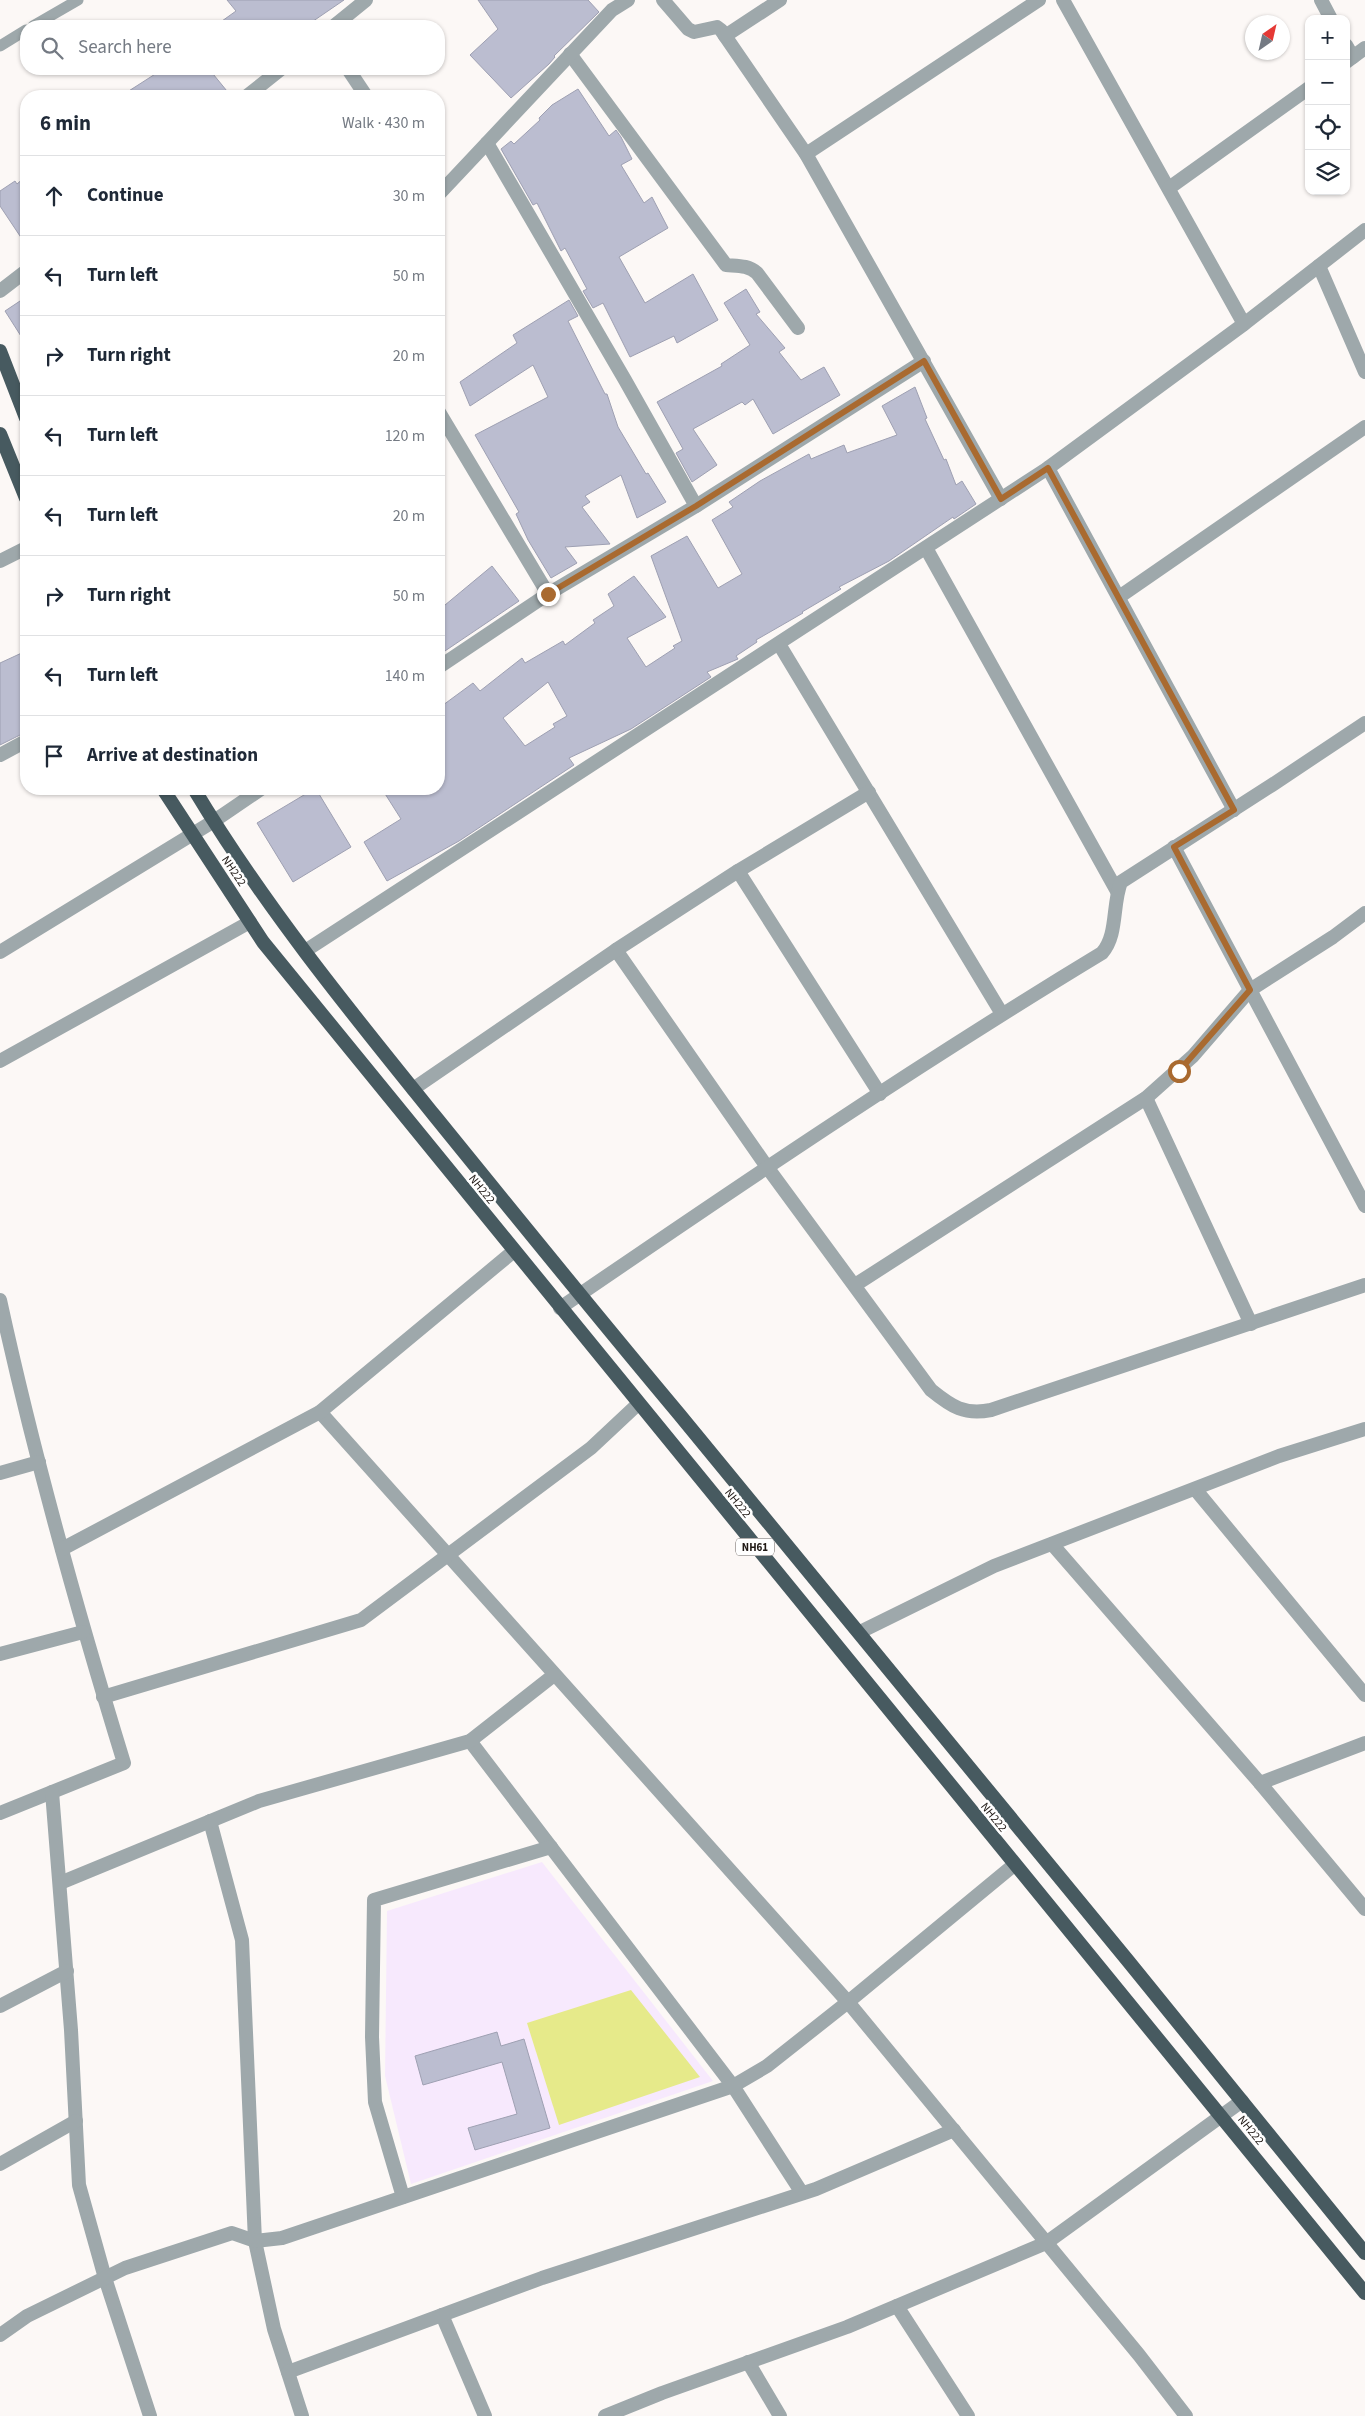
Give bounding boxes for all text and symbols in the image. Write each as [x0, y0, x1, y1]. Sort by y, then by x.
north arrow [1245, 15, 1290, 60]
map controls [1305, 15, 1350, 195]
button: + [1305, 15, 1350, 60]
search box [20, 20, 445, 75]
icon: search [38, 34, 66, 62]
text: Search here [78, 34, 172, 61]
button: − [1305, 60, 1350, 105]
button: locate [1305, 105, 1350, 150]
text: 6 min [40, 108, 91, 138]
text: Walk · 430 m [342, 112, 425, 134]
button: layers [1305, 150, 1350, 195]
icon: ahead [40, 182, 68, 210]
text: Continue [87, 182, 164, 209]
text: 30 m [393, 185, 425, 207]
icon: left [40, 262, 68, 290]
text: Turn left [87, 262, 158, 289]
text: 50 m [393, 265, 425, 287]
icon: right [40, 342, 68, 370]
text: Turn right [87, 342, 171, 369]
text: 20 m [393, 345, 425, 367]
icon: left [40, 422, 68, 450]
text: Turn left [87, 422, 158, 449]
text: 120 m [385, 425, 425, 447]
icon: left [40, 502, 68, 530]
text: Turn left [87, 502, 158, 529]
text: 20 m [393, 505, 425, 527]
icon: right [40, 582, 68, 610]
text: Turn right [87, 582, 171, 609]
route end [537, 583, 560, 606]
text: 50 m [393, 585, 425, 607]
icon: left [40, 662, 68, 690]
text: Turn left [87, 662, 158, 689]
text: 140 m [385, 665, 425, 687]
icon: arrive [40, 742, 68, 770]
text: Arrive at destination [87, 742, 258, 769]
street label: NH222 [217, 853, 250, 890]
route start [1168, 1060, 1191, 1083]
street label: NH222 [464, 1171, 499, 1208]
street label: NH222 [720, 1485, 755, 1522]
road number: NH61 [736, 1538, 774, 1555]
street label: NH222 [976, 1799, 1011, 1836]
street label: NH222 [1233, 2112, 1268, 2149]

